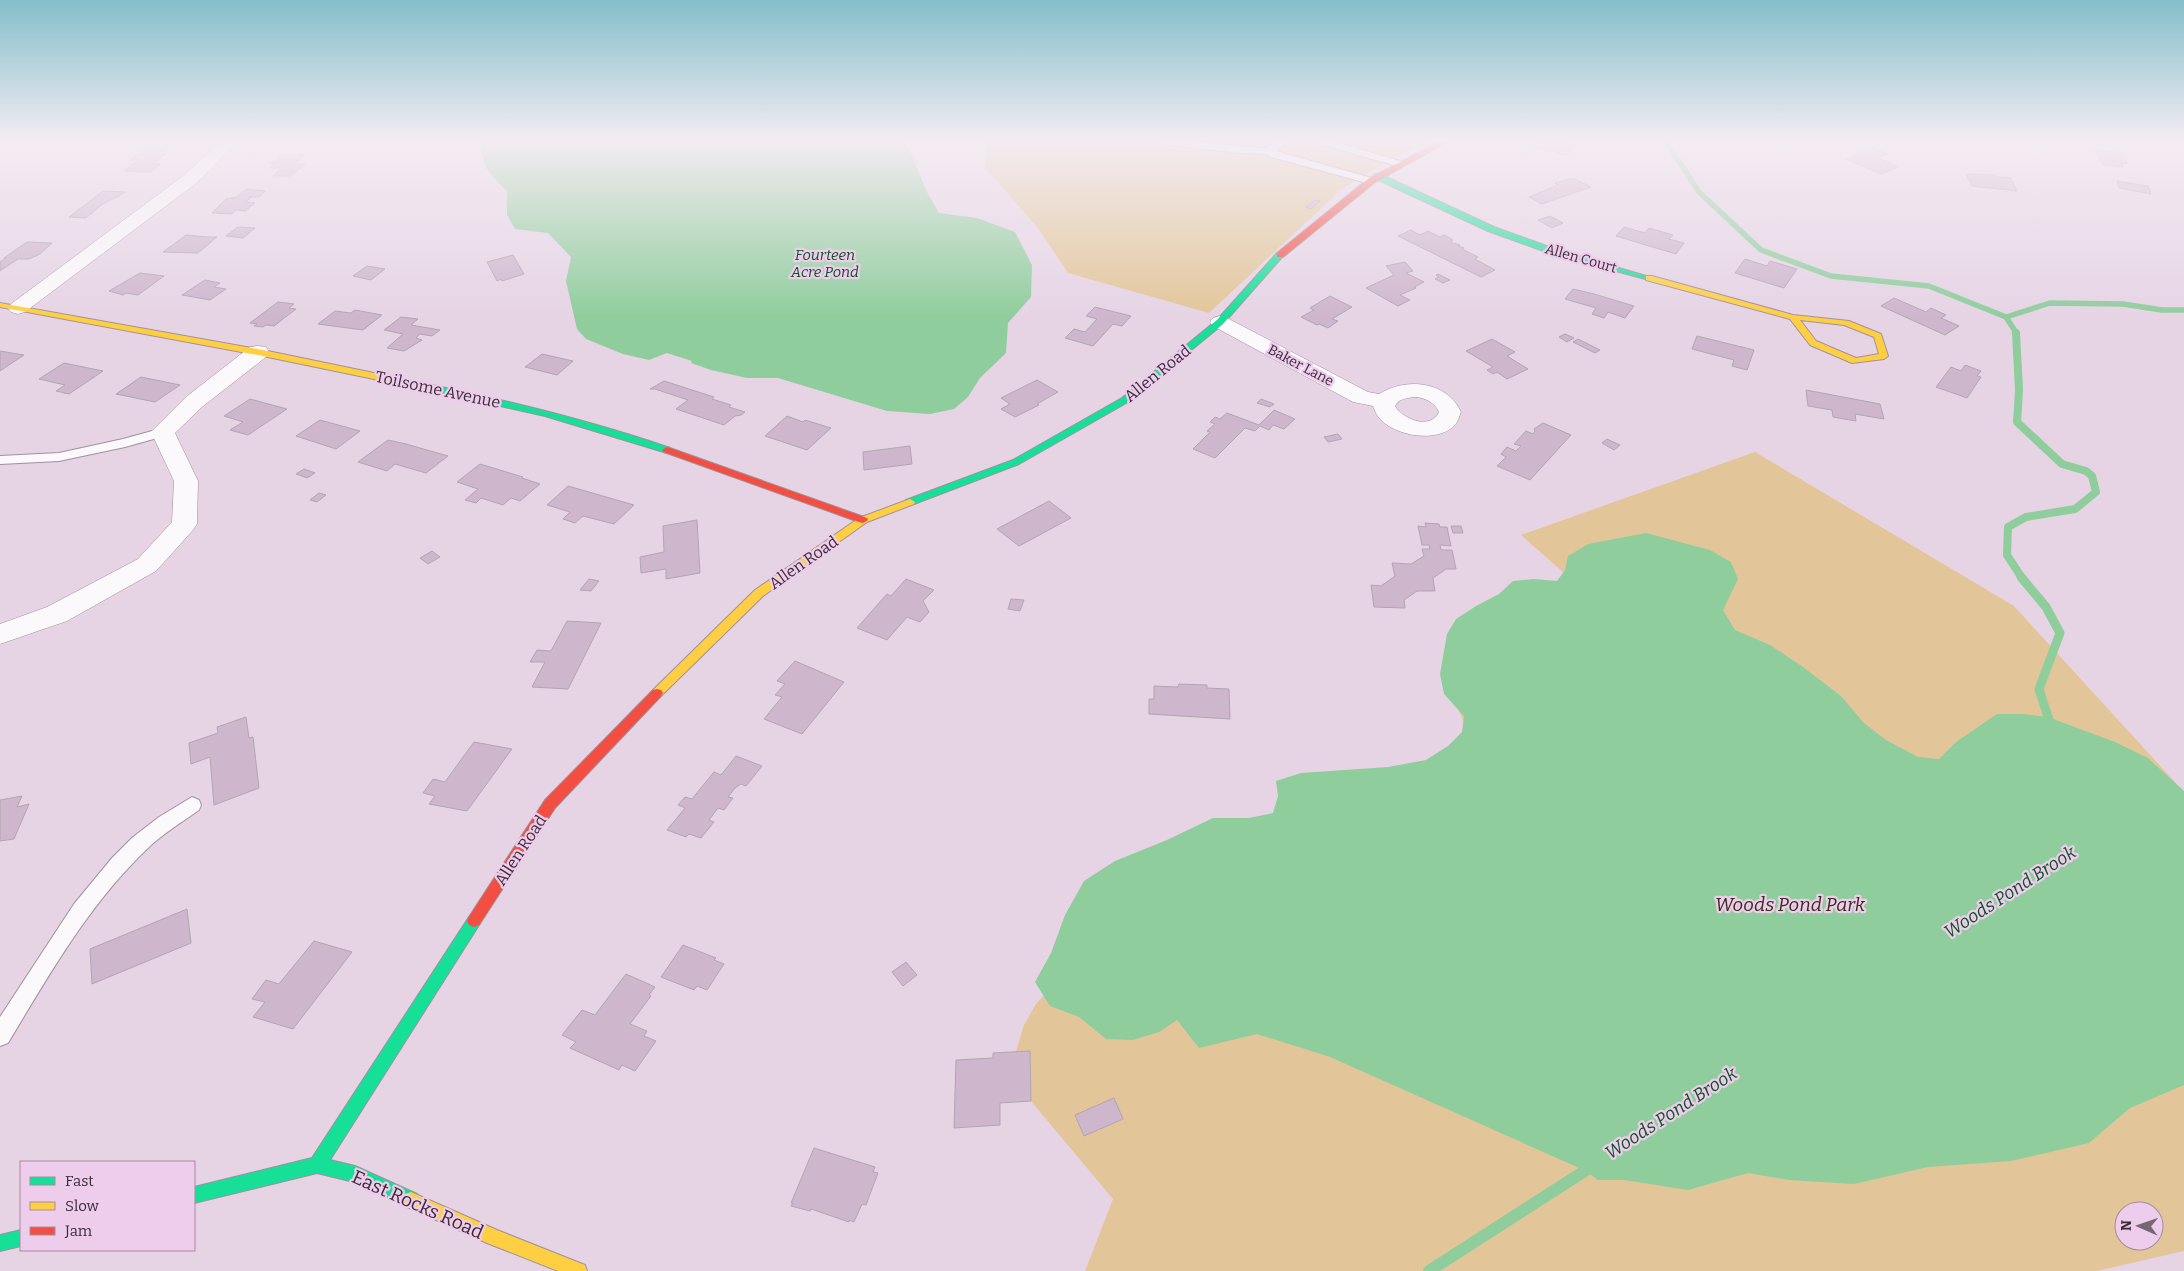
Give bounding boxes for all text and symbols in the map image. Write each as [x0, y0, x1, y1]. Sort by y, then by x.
street label: Allen Court [1543, 240, 1619, 277]
water label: Fourteen Acre Pond [790, 246, 859, 281]
street label: Allen Road [1120, 341, 1195, 406]
street label: Baker Lane [1265, 341, 1337, 390]
street label: Toilsome Avenue [374, 367, 502, 412]
street label: Allen Road [765, 531, 842, 593]
street label: Allen Road [491, 811, 550, 889]
water label: Woods Pond Brook [1940, 841, 2080, 943]
park label: Woods Pond Park [1715, 893, 1866, 916]
water label: Woods Pond Brook [1601, 1062, 1741, 1164]
legend [20, 1161, 195, 1251]
street label: East Rocks Road [348, 1165, 487, 1244]
text: Fast [65, 1172, 94, 1190]
text: Slow [65, 1197, 100, 1215]
north arrow [2114, 1201, 2164, 1251]
text: N [2118, 1220, 2135, 1231]
text: Jam [64, 1222, 93, 1240]

